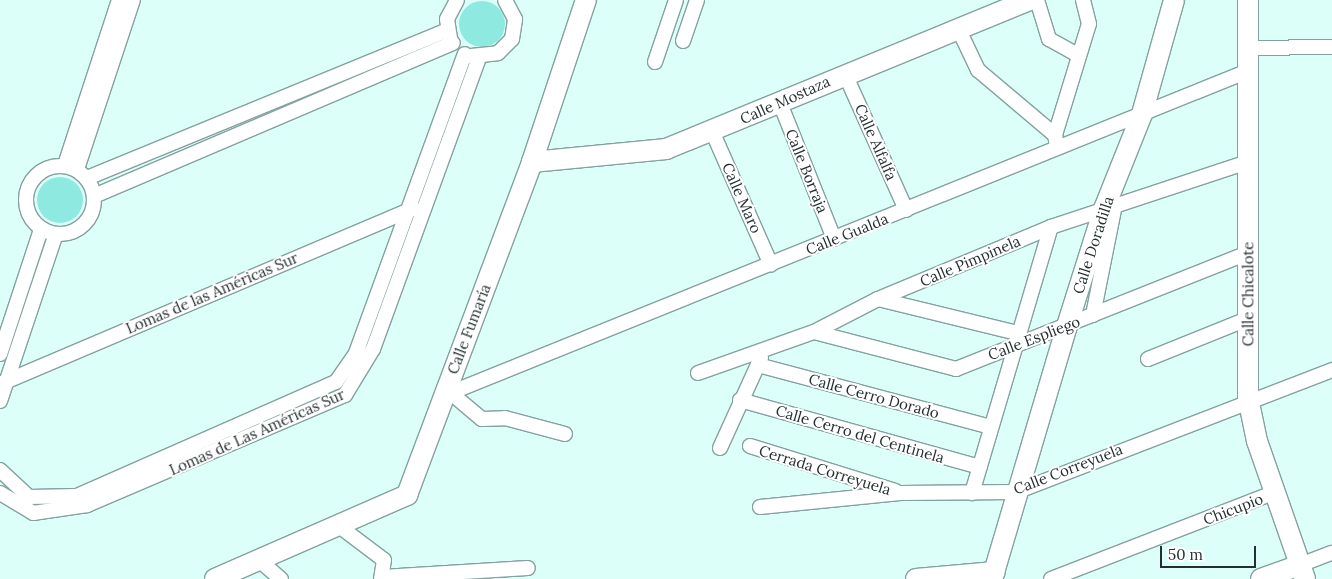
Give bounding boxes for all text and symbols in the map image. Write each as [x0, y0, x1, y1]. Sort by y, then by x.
street label: Calle Mostaza [737, 72, 833, 128]
street label: Calle Alfalfa [851, 101, 901, 183]
street label: Calle Borraja [782, 126, 832, 216]
street label: Calle Maro [718, 160, 766, 236]
street label: Calle Doradilla [1069, 194, 1117, 296]
street label: Calle Gualda [803, 209, 891, 259]
street label: Calle Pimpinela [917, 232, 1023, 290]
street label: Calle Chicalote [1239, 242, 1257, 346]
street label: Lomas de las Américas Sur [123, 249, 301, 337]
street label: Calle Fumaría [444, 281, 494, 377]
street label: Calle Espliego [985, 312, 1083, 364]
street label: Calle Cerro Dorado [807, 370, 941, 422]
street label: Lomas de Las Américas Sur [166, 385, 348, 479]
street label: Calle Cerro del Centinela [774, 401, 946, 467]
street label: Calle Correyuela [1011, 440, 1125, 498]
street label: Cerrada Correyuela [757, 441, 893, 499]
street label: Chicupio [1201, 489, 1265, 529]
scale bar [1162, 536, 1258, 568]
text: 50 m [1168, 545, 1203, 564]

